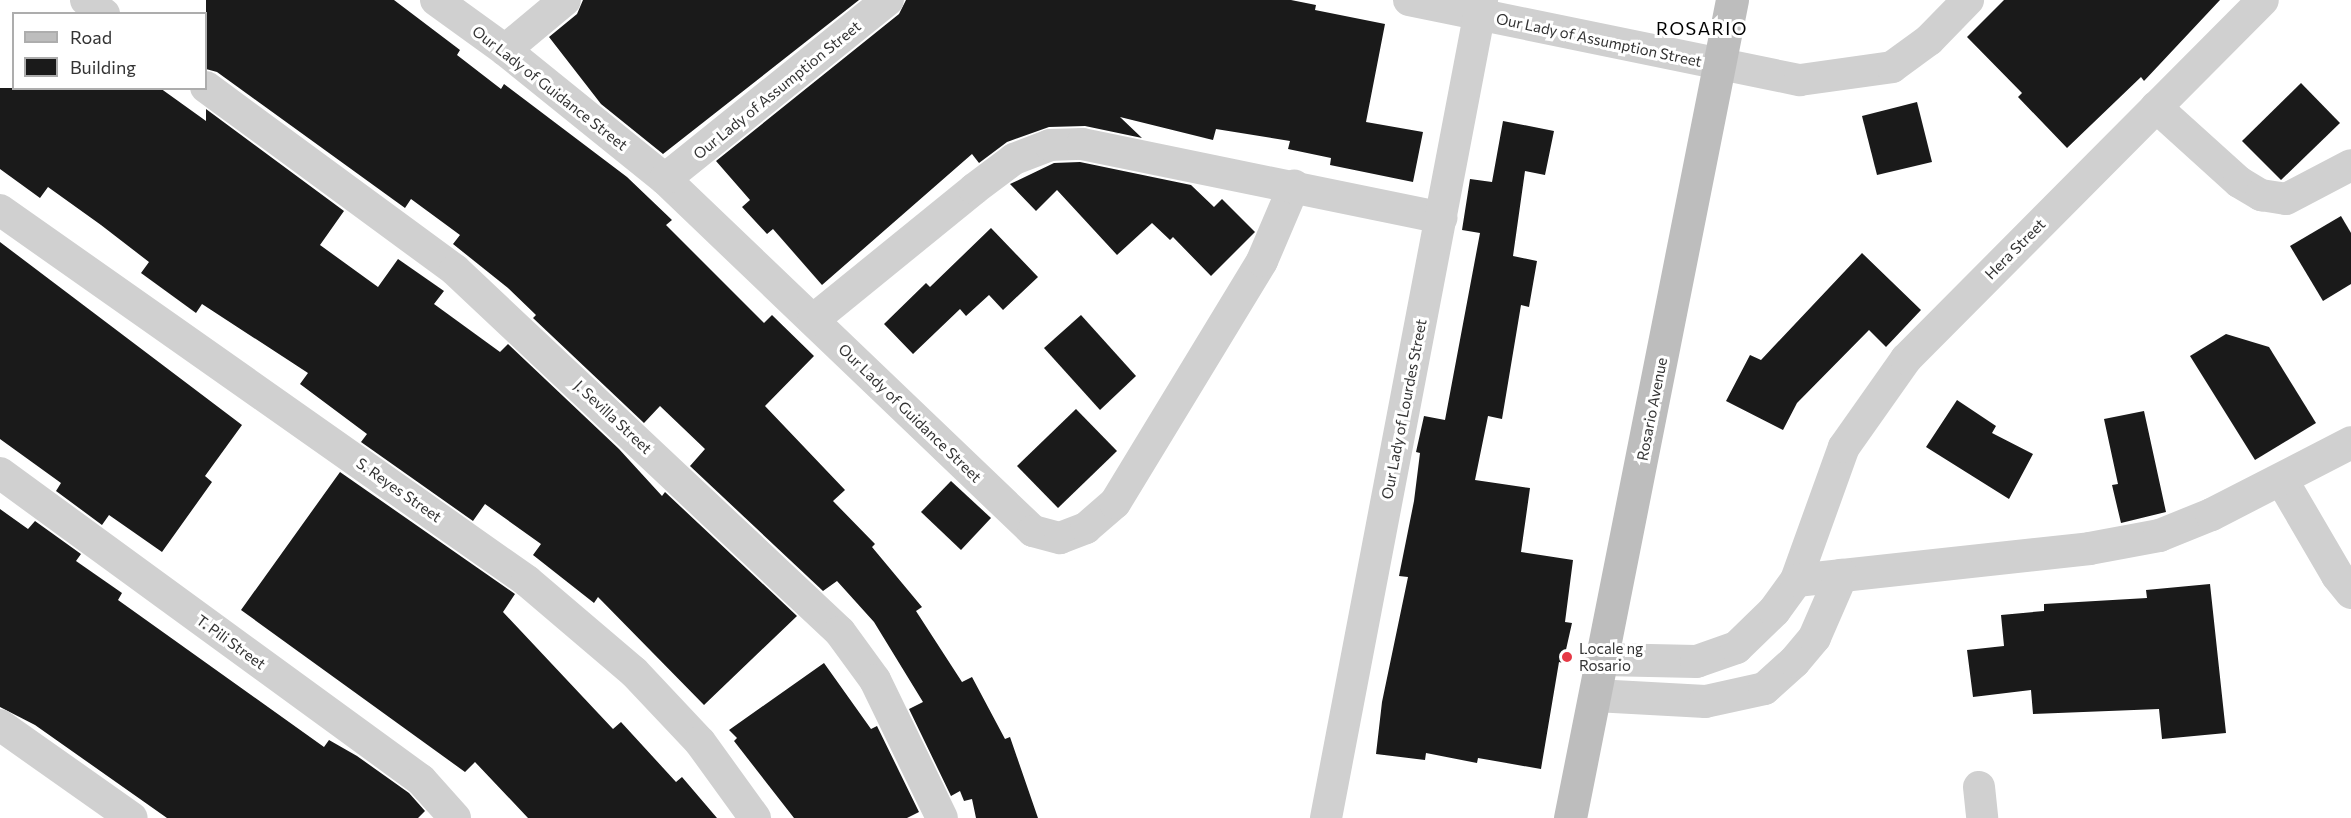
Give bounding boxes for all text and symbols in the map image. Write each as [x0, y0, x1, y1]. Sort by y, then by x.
street label: Our Lady of Assumption Street [1494, 9, 1704, 71]
legend [12, 12, 207, 90]
street label: Our Lady of Assumption Street [690, 17, 864, 163]
district label: ROSARIO [1656, 17, 1748, 39]
street label: Our Lady of Guidance Street [469, 22, 631, 154]
text: Road [70, 26, 112, 48]
text: Building [70, 56, 136, 78]
street label: Hera Street [1981, 215, 2049, 283]
street label: Our Lady of Lourdes Street [1378, 317, 1430, 501]
street label: Our Lady of Guidance Street [835, 340, 985, 486]
street label: Rosario Avenue [1633, 356, 1671, 462]
street label: J. Sevilla Street [570, 376, 656, 458]
street label: S. Reyes Street [353, 454, 445, 526]
street label: T. Pili Street [193, 611, 269, 673]
place label: Locale ng Rosario [1579, 639, 1643, 674]
marker: Locale ng Rosario [1560, 650, 1574, 664]

